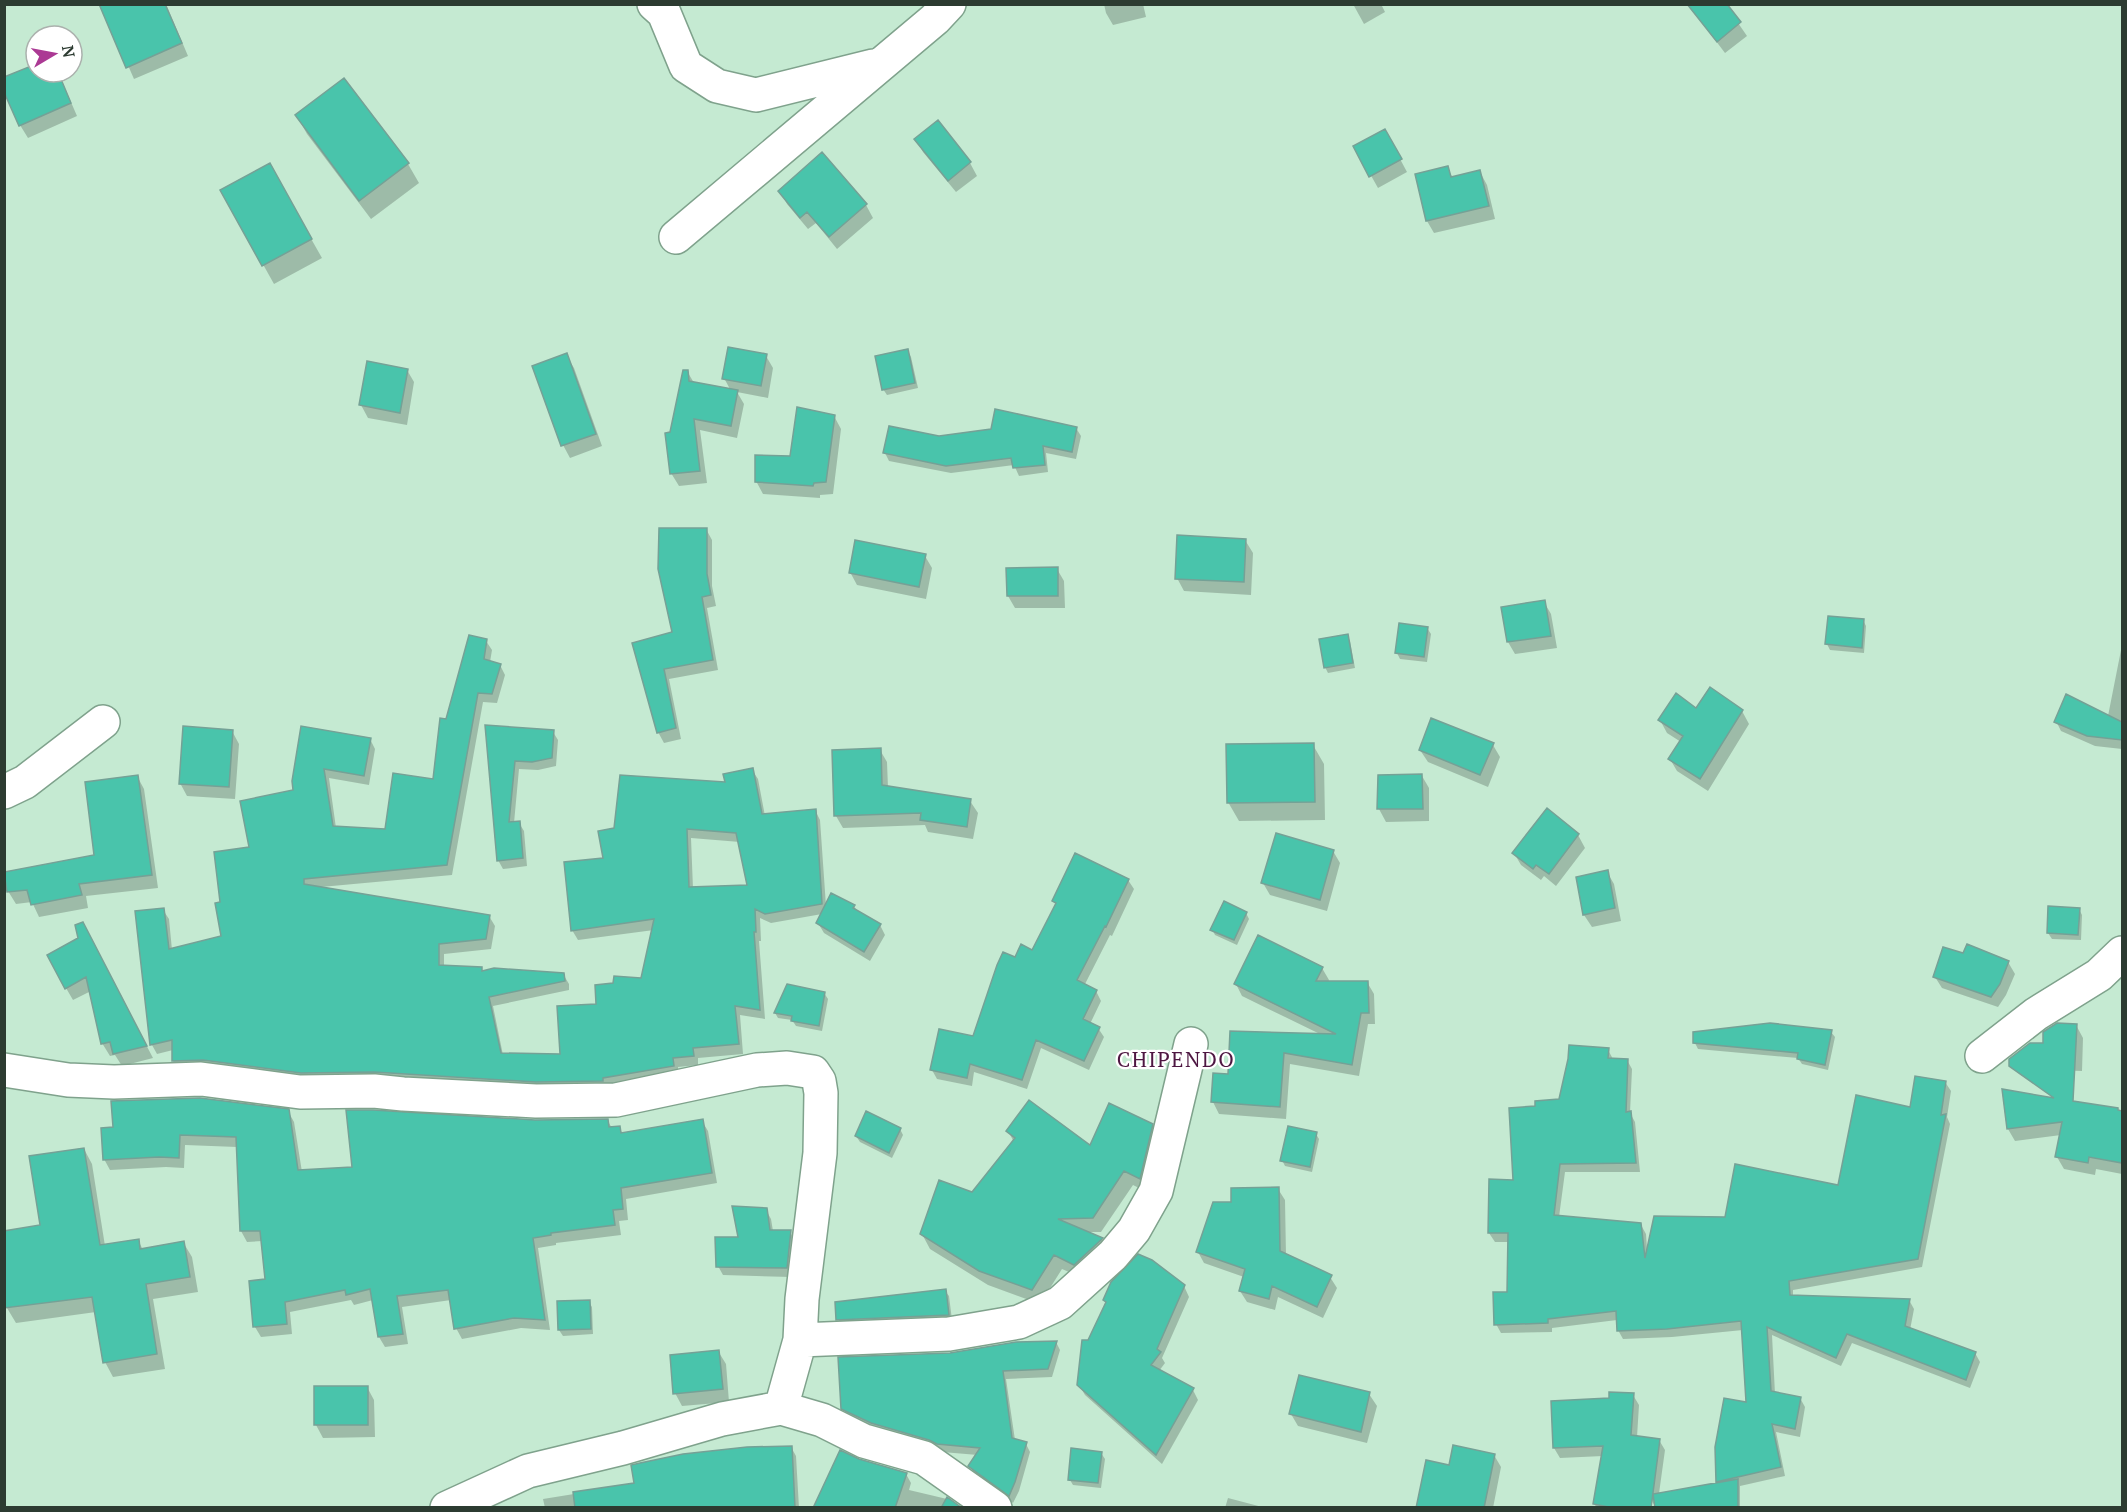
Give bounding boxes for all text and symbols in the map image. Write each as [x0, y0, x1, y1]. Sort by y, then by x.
north arrow [24, 24, 84, 84]
text: N [57, 44, 81, 59]
district label: CHIPENDO [1117, 1045, 1235, 1073]

